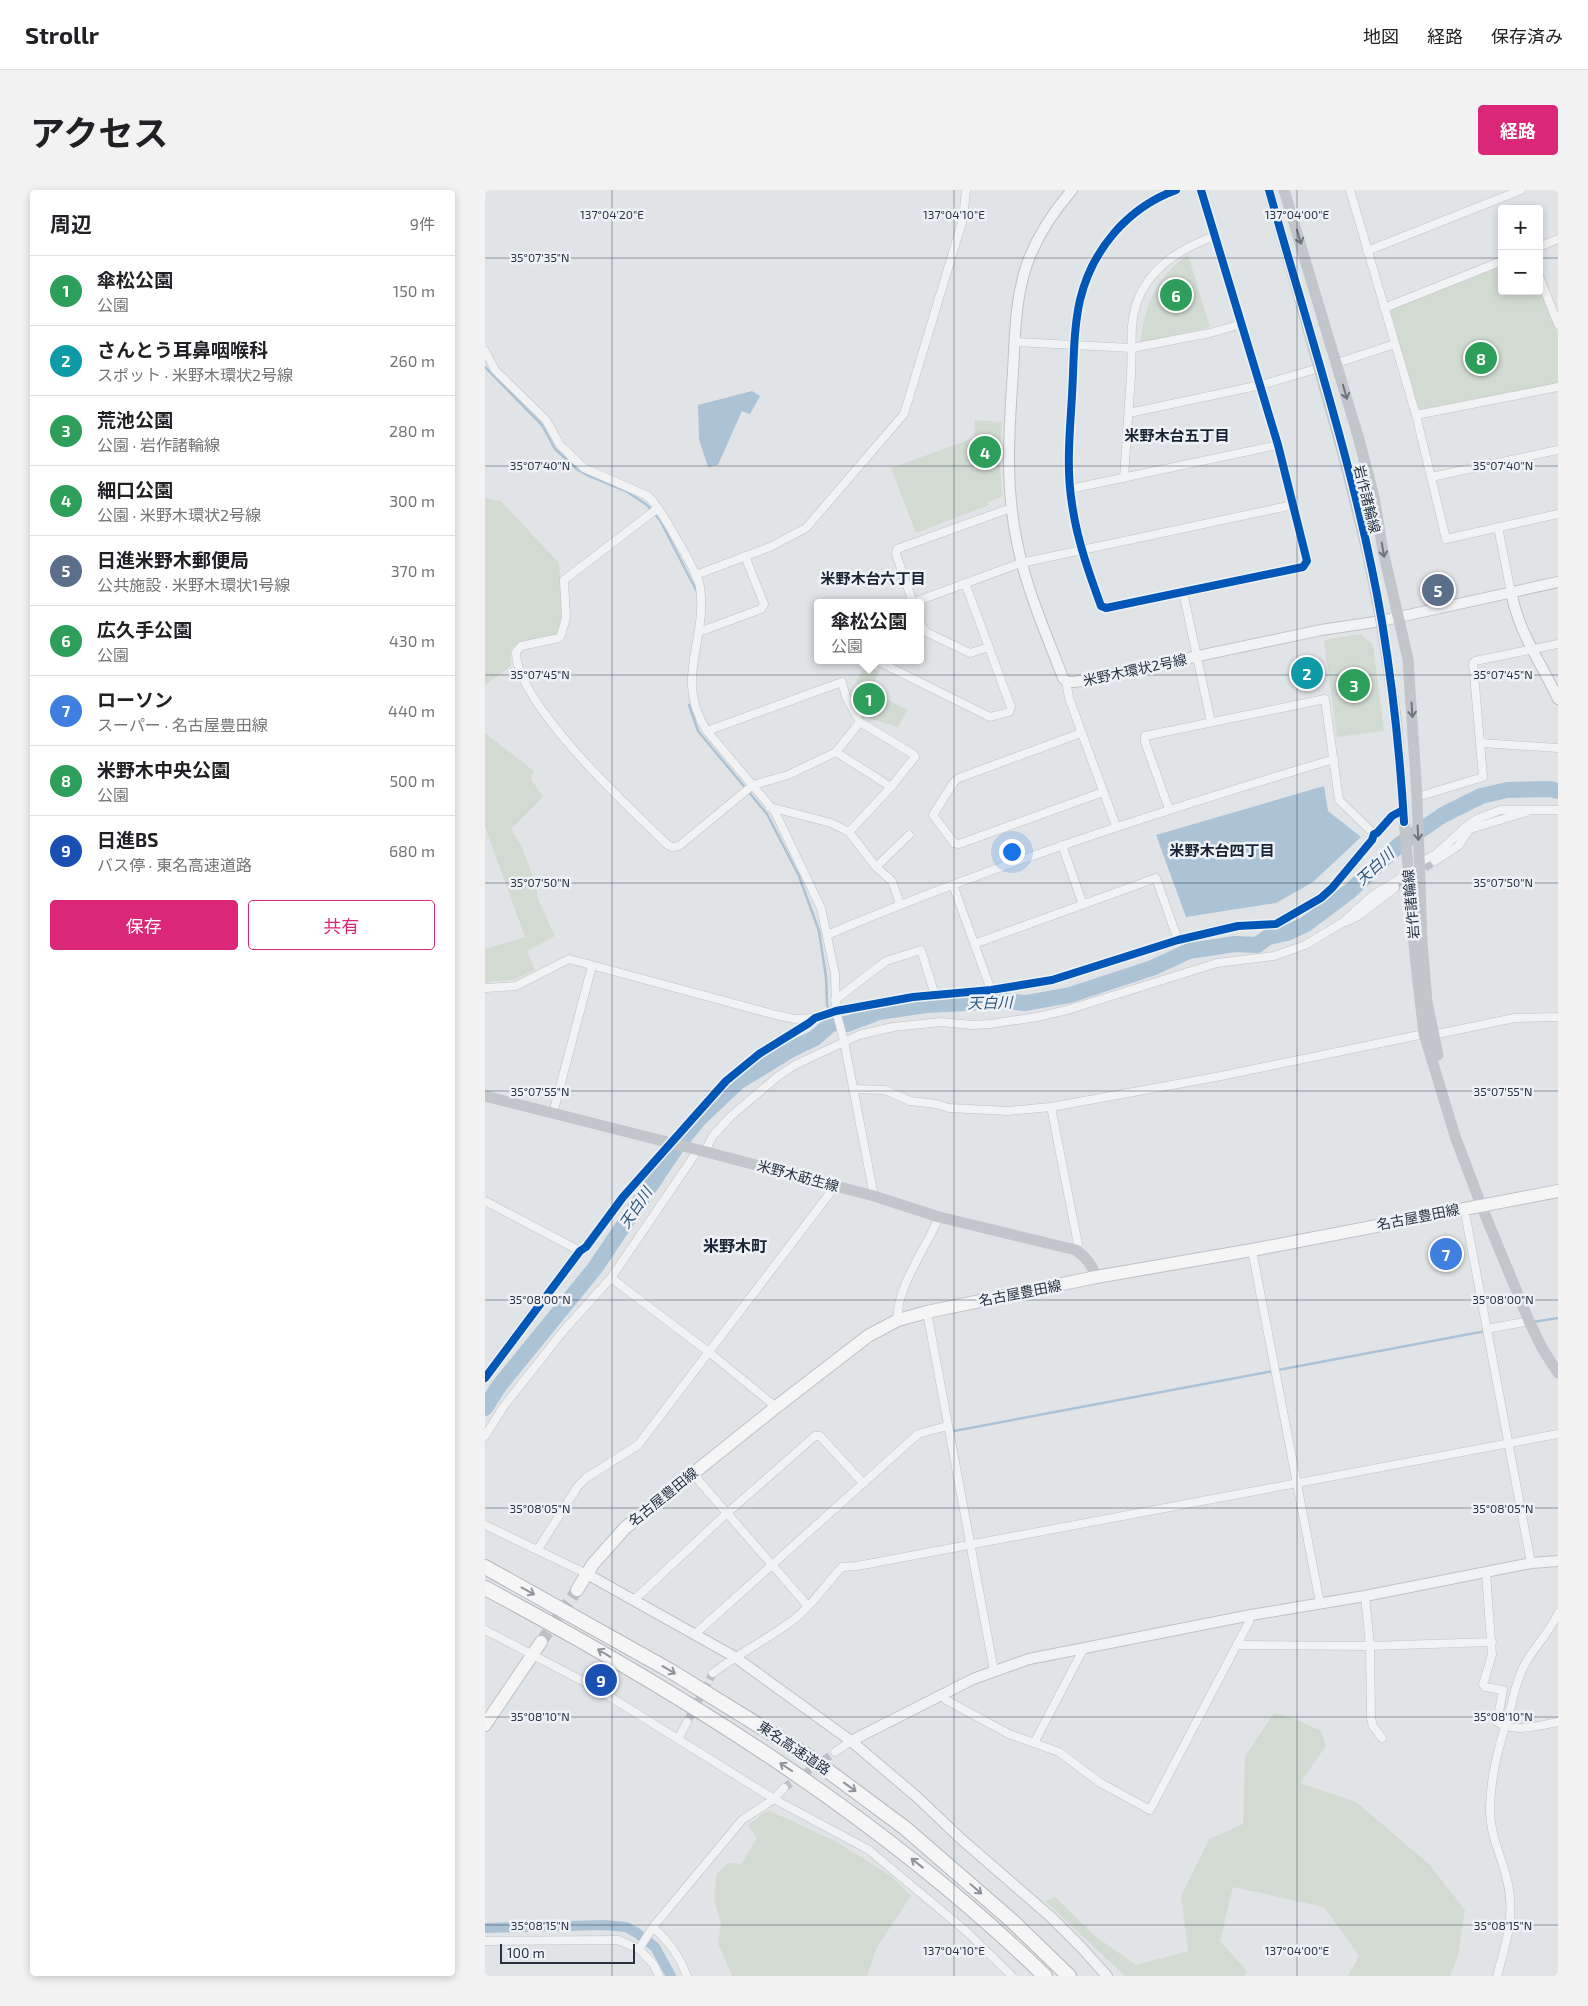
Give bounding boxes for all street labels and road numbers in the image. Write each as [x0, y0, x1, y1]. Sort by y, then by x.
street label: 岩作諸輪線 [1351, 463, 1384, 535]
street label: 米野木環状2号線 [1081, 650, 1188, 689]
street label: 岩作諸輪線 [1399, 868, 1422, 940]
street label: 米野木莇生線 [755, 1156, 841, 1195]
street label: 名古屋豊田線 [1375, 1200, 1461, 1233]
street label: 名古屋豊田線 [977, 1276, 1063, 1309]
street label: 名古屋豊田線 [625, 1464, 701, 1530]
street label: 東名高速道路 [755, 1717, 834, 1778]

